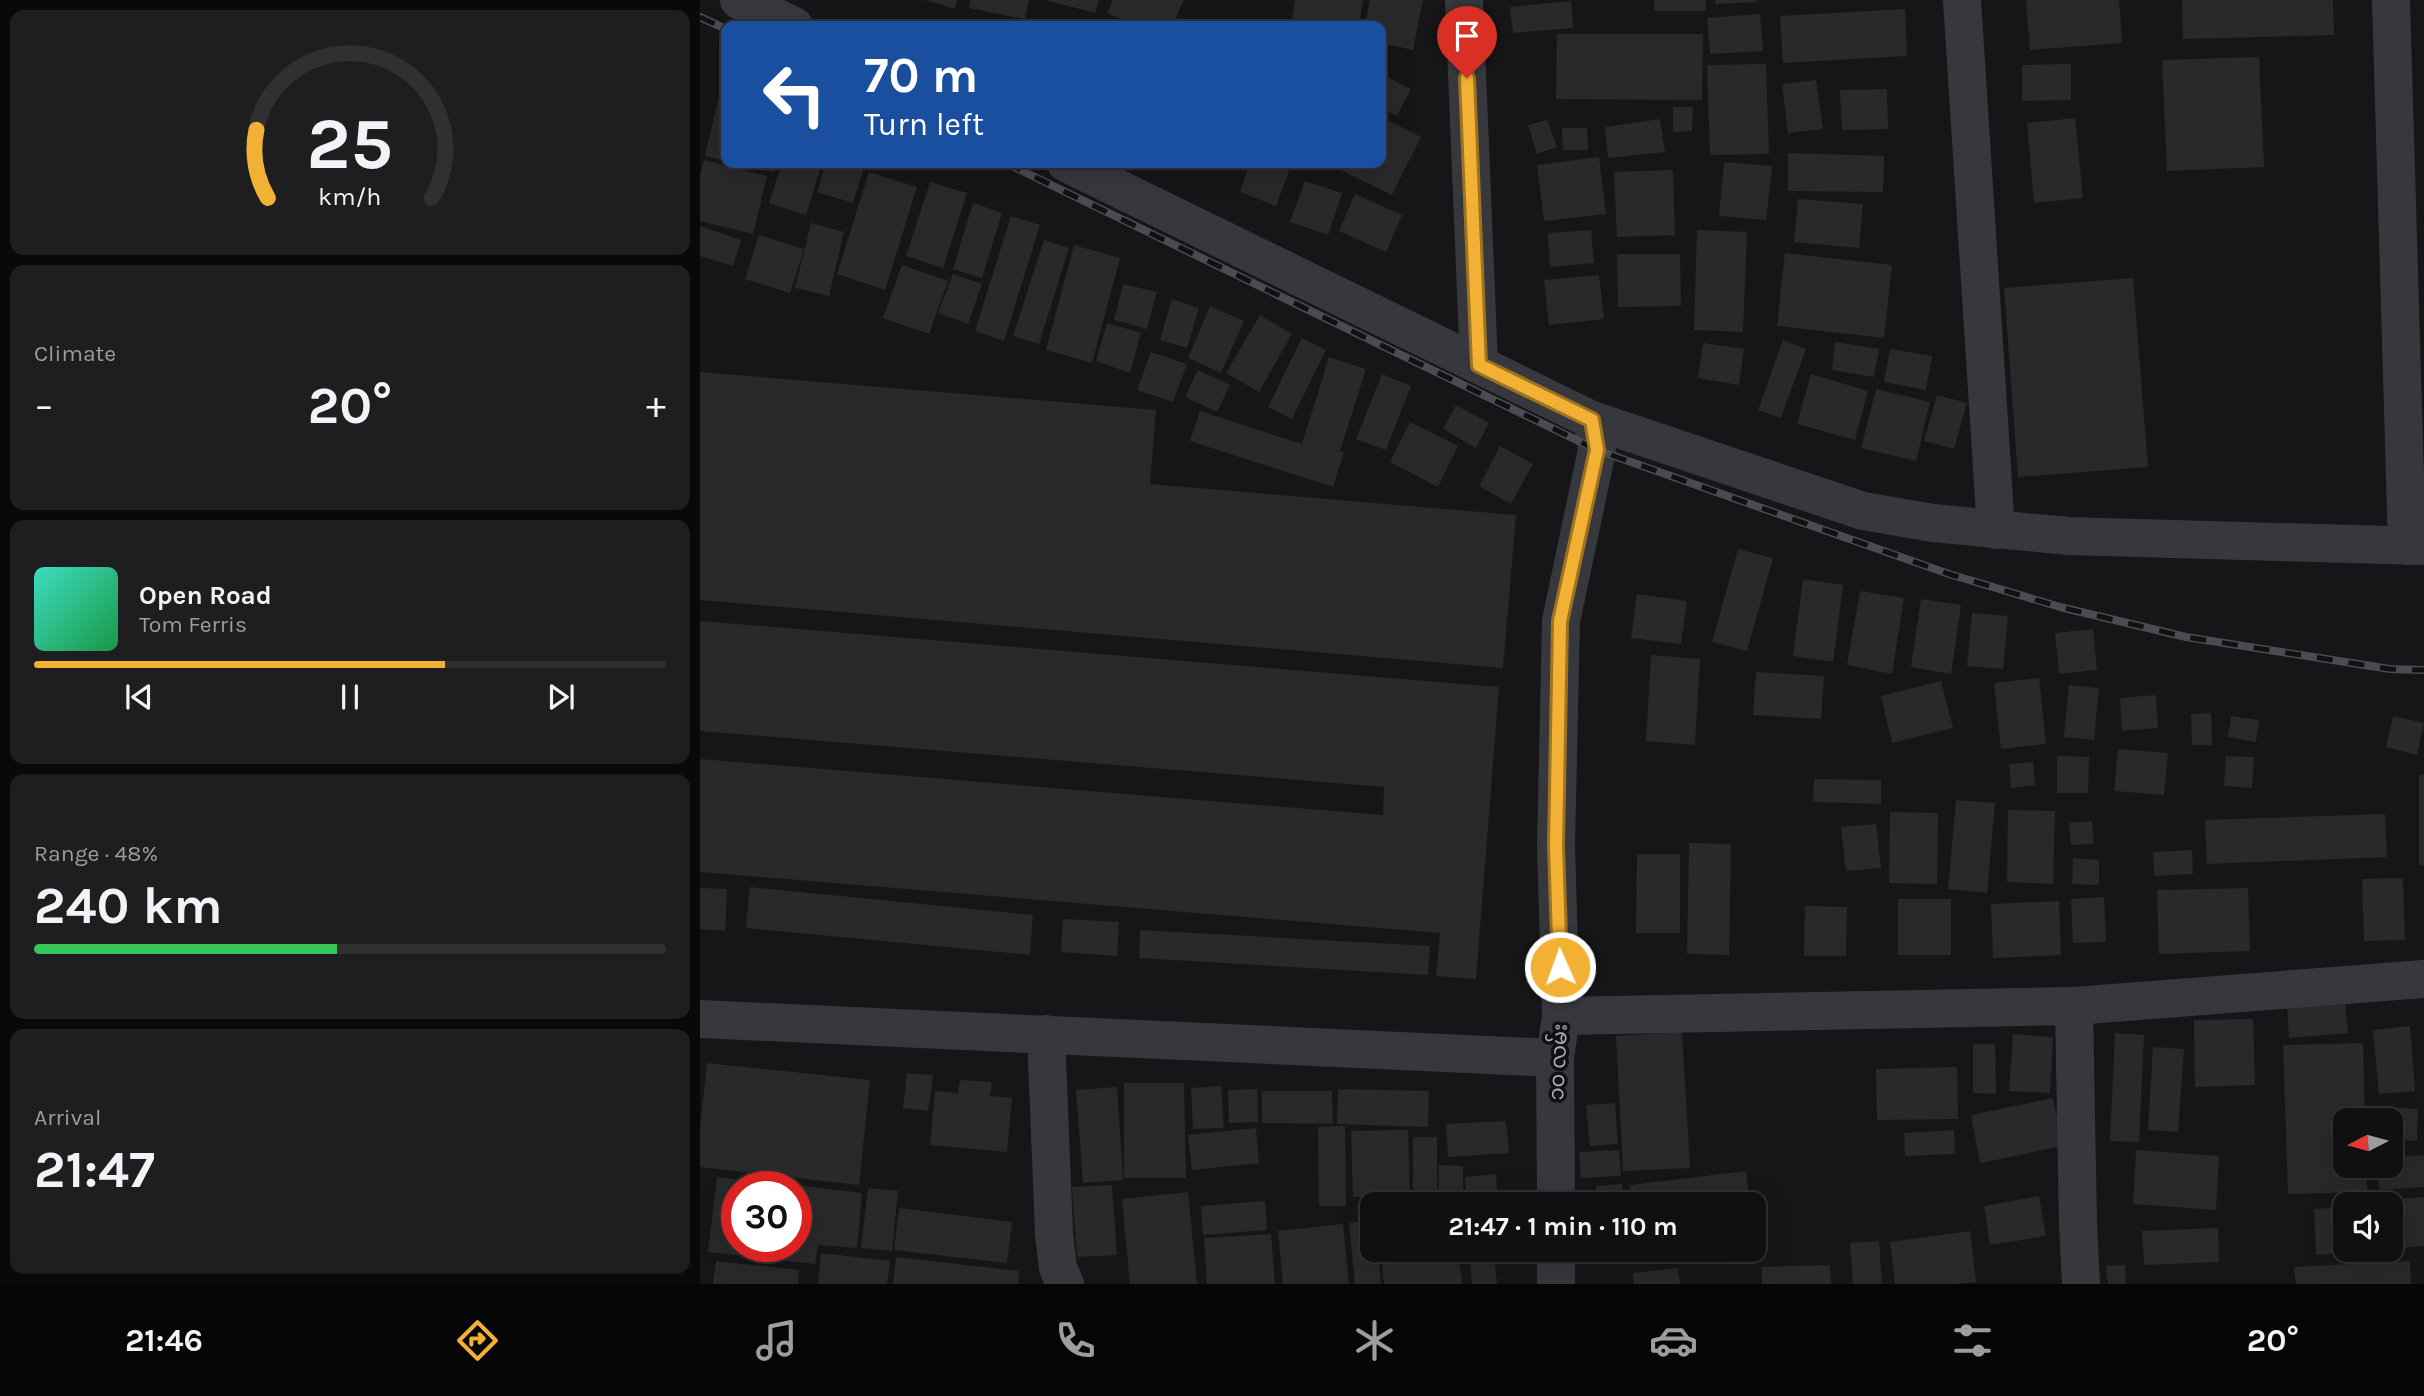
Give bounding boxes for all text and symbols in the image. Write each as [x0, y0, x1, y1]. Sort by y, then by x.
pin [1437, 6, 1497, 78]
icon: arrive [1448, 17, 1486, 55]
text: 70 m [864, 47, 978, 104]
icon: left [749, 49, 840, 140]
text: 25 [307, 102, 393, 187]
text: Turn left [864, 106, 984, 143]
text: km/h [318, 182, 382, 211]
text: Climate [34, 340, 116, 367]
text: 20° [308, 375, 392, 436]
text: − [34, 383, 54, 428]
text: + [646, 383, 666, 428]
text: Open Road [139, 580, 272, 611]
text: Tom Ferris [139, 611, 247, 638]
icon: previous [120, 678, 158, 716]
icon: pause [331, 678, 369, 716]
icon: next [542, 678, 580, 716]
text: Range · 48% [34, 840, 158, 867]
text: 240 km [34, 875, 223, 936]
position arrow [1523, 930, 1597, 1004]
street label: ၁၀ လမ်း [1540, 1023, 1572, 1101]
text: Arrival [34, 1104, 101, 1131]
north arrow [2333, 1108, 2403, 1178]
map controls [2333, 1108, 2403, 1262]
text: 21:47 [34, 1139, 155, 1200]
speed limit sign: 30 [721, 1171, 812, 1262]
button: sound [2333, 1192, 2403, 1262]
text: 21:47 · 1 min · 110 m [1448, 1211, 1678, 1242]
icon: directions [453, 1316, 502, 1365]
icon: music [752, 1316, 801, 1365]
icon: phone [1051, 1316, 1100, 1365]
icon: climate [1350, 1316, 1399, 1365]
icon: car [1649, 1316, 1698, 1365]
icon: filters [1948, 1316, 1997, 1365]
text: 21:46 [125, 1322, 203, 1359]
text: 20° [2247, 1322, 2299, 1359]

